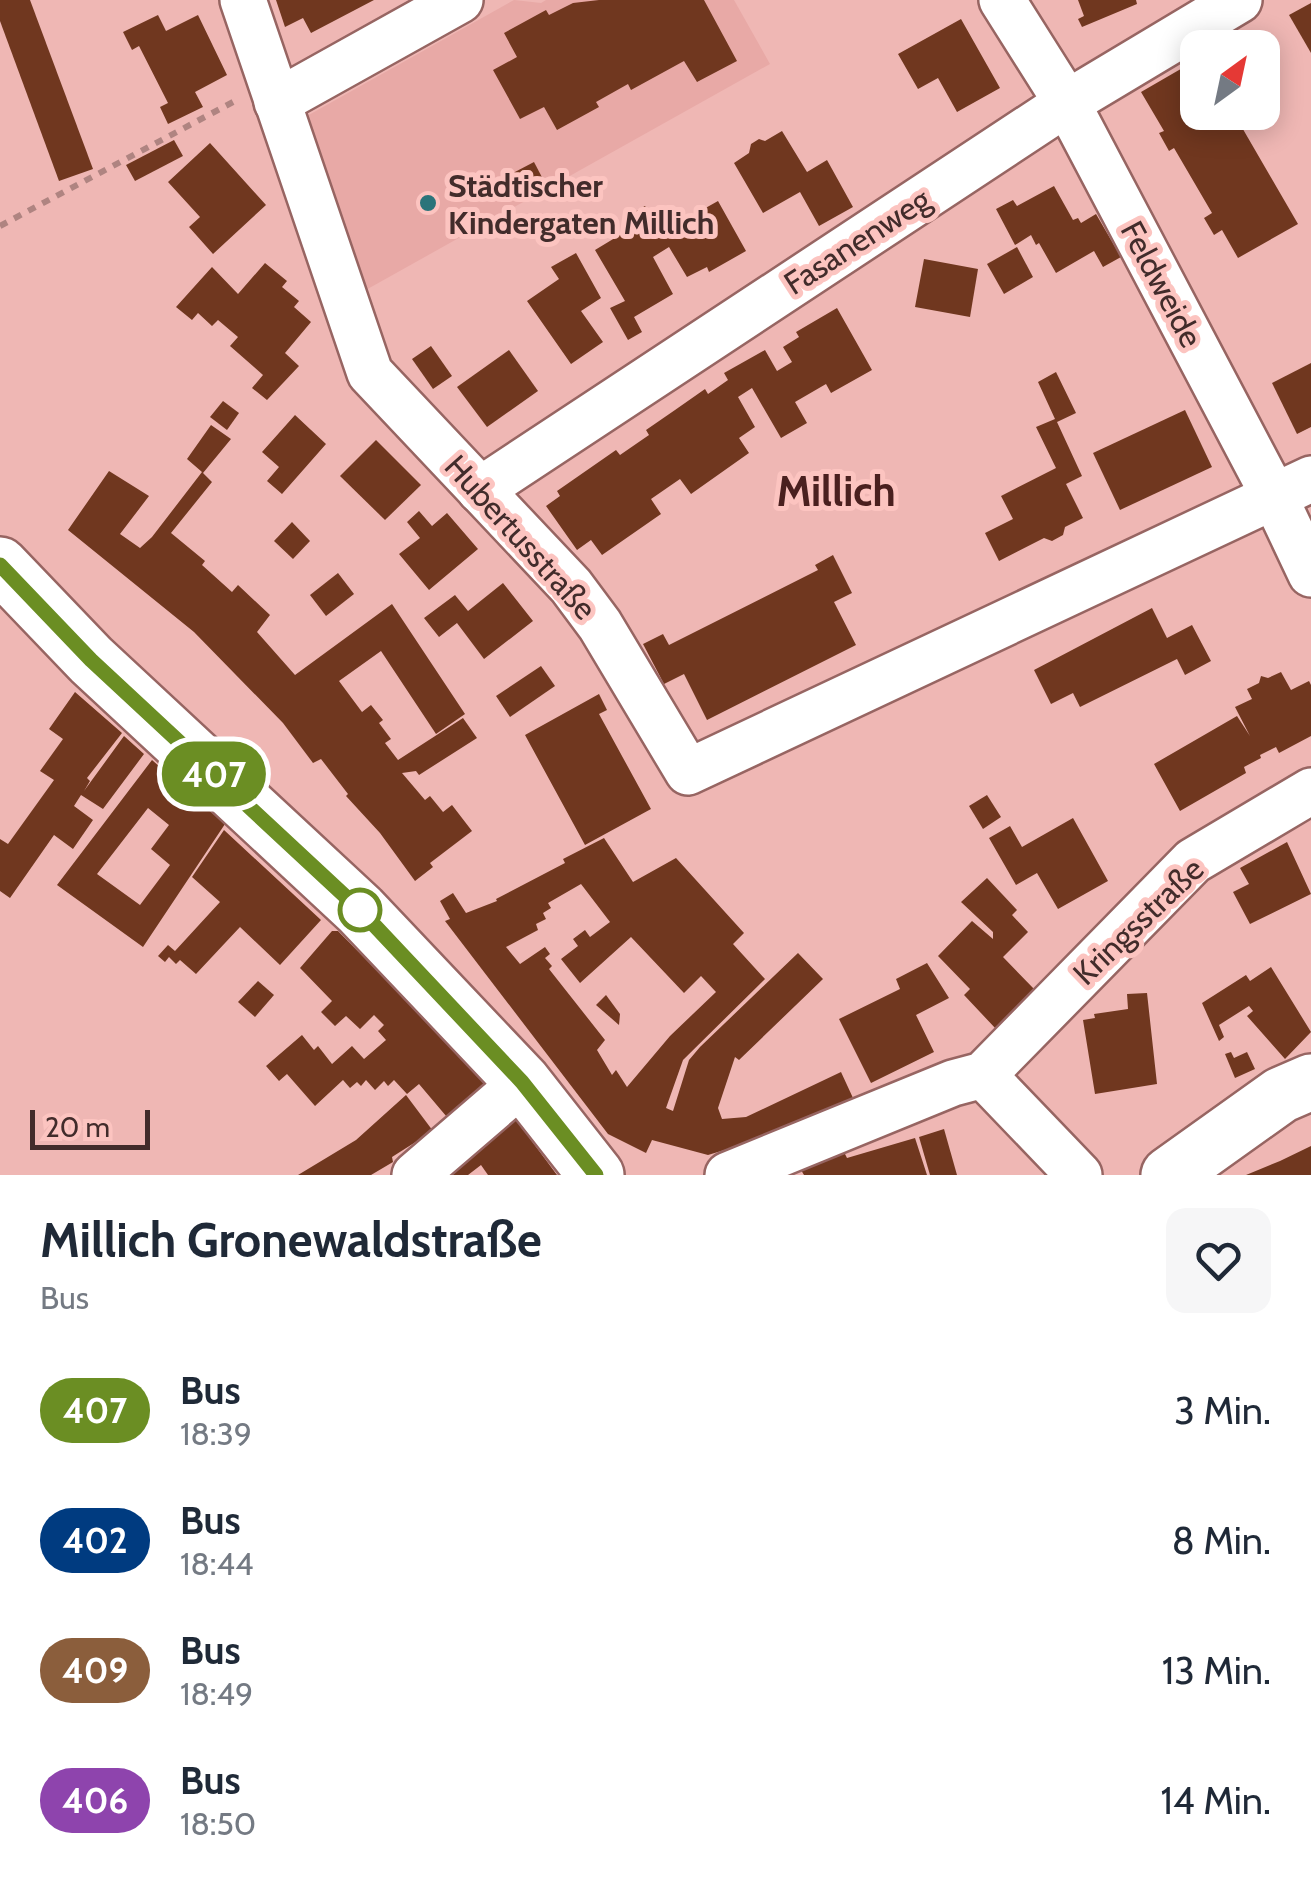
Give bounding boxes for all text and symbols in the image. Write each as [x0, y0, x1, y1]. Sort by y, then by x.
north arrow [1180, 30, 1280, 130]
map controls [1180, 30, 1280, 130]
place label: Städtischer Kindergaten Millich [448, 166, 714, 242]
street label: Fasanenweg [777, 179, 938, 303]
marker: Städtischer Kindergaten Millich [417, 192, 439, 214]
street label: Feldweide [1113, 214, 1211, 354]
street label: Hubertusstraße [437, 447, 605, 627]
district label: Millich [776, 465, 896, 517]
line badge: 407 [156, 742, 272, 806]
text: 407 [182, 753, 246, 796]
street label: Kringsstraße [1065, 849, 1211, 993]
unlabelled marker [339, 889, 381, 931]
scale bar [30, 1105, 150, 1150]
text: 20 m [45, 1110, 110, 1144]
button: heart [1166, 1208, 1271, 1313]
text: Millich Gronewaldstraße [40, 1211, 542, 1269]
text: Bus [40, 1278, 89, 1317]
text: Bus [180, 1367, 241, 1414]
text: 3 Min. [1174, 1387, 1271, 1434]
text: 407 [63, 1389, 127, 1432]
text: 18:39 [180, 1414, 252, 1453]
text: Bus [180, 1497, 241, 1544]
text: 8 Min. [1172, 1517, 1271, 1564]
text: 402 [63, 1519, 127, 1562]
text: 18:44 [180, 1544, 253, 1583]
text: Bus [180, 1627, 241, 1674]
text: 13 Min. [1162, 1647, 1271, 1694]
text: 409 [62, 1649, 128, 1692]
text: 18:49 [180, 1674, 253, 1713]
text: Bus [180, 1757, 241, 1804]
text: 14 Min. [1160, 1777, 1271, 1824]
text: 406 [62, 1779, 128, 1822]
text: 18:50 [180, 1804, 256, 1843]

